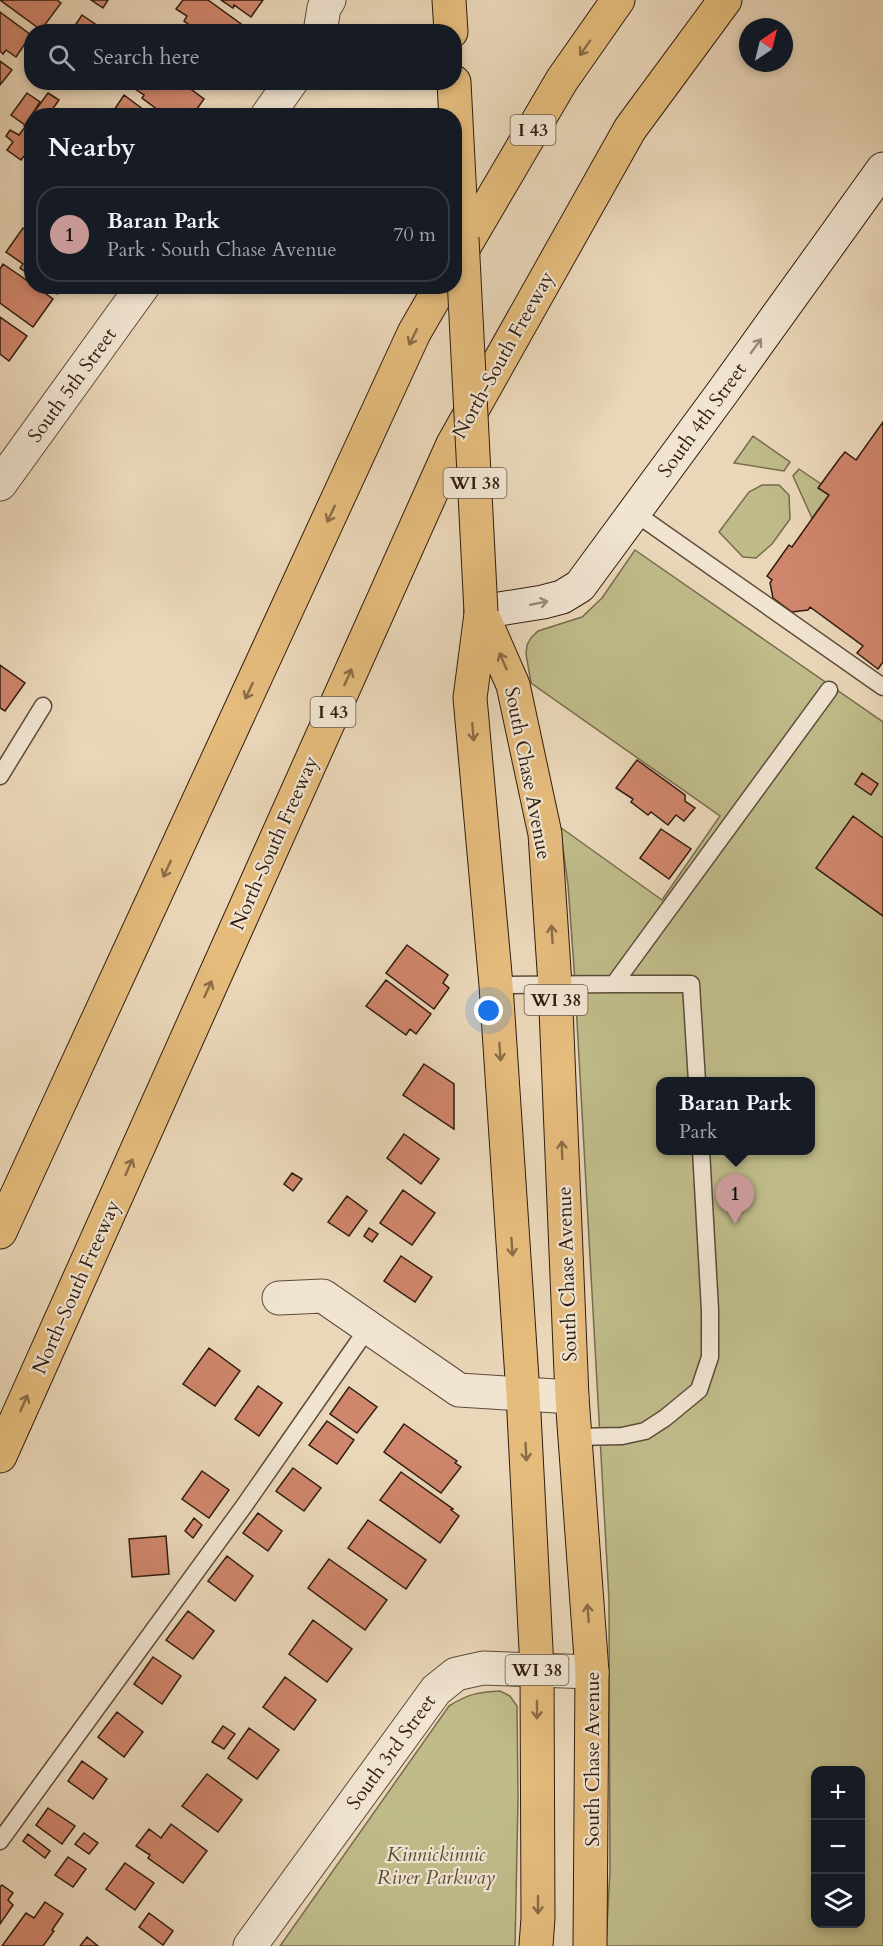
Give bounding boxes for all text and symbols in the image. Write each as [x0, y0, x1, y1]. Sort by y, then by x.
north arrow [739, 18, 793, 72]
search box [24, 24, 462, 90]
one-way arrow [578, 39, 591, 55]
icon: search [45, 41, 78, 74]
text: Search here [93, 42, 200, 72]
road number: I 43 [510, 115, 556, 145]
text: Nearby [48, 130, 136, 165]
text: Baran Park [107, 206, 220, 236]
text: 1 [64, 221, 75, 248]
text: 70 m [393, 221, 436, 248]
text: Park · South Chase Avenue [107, 236, 337, 263]
street label: North-South Freeway [446, 266, 561, 444]
street label: South 5th Street [21, 322, 123, 448]
one-way arrow [406, 328, 418, 346]
one-way arrow [749, 339, 762, 355]
street label: South 4th Street [651, 357, 753, 483]
road number: WI 38 [444, 468, 506, 498]
one-way arrow [324, 505, 336, 523]
one-way arrow [529, 597, 548, 608]
one-way arrow [496, 652, 507, 670]
one-way arrow [343, 668, 354, 687]
one-way arrow [243, 682, 254, 700]
street label: South Chase Avenue [498, 684, 558, 862]
road number: I 43 [310, 697, 356, 727]
one-way arrow [468, 722, 479, 742]
street label: North-South Freeway [223, 751, 325, 934]
one-way arrow [161, 859, 173, 877]
one-way arrow [546, 925, 557, 945]
one-way arrow [203, 981, 215, 999]
road number: WI 38 [524, 985, 588, 1015]
your location [474, 996, 503, 1025]
one-way arrow [495, 1042, 506, 1062]
popup [656, 1077, 815, 1155]
text: Baran Park [679, 1088, 792, 1118]
text: Park [679, 1118, 717, 1145]
one-way arrow [556, 1140, 567, 1160]
one-way arrow [124, 1159, 135, 1177]
pin: 1 [716, 1174, 754, 1224]
street label: South Chase Avenue [550, 1186, 584, 1362]
street label: North-South Freeway [25, 1195, 127, 1378]
one-way arrow [507, 1236, 518, 1256]
one-way arrow [19, 1394, 30, 1412]
one-way arrow [520, 1442, 531, 1462]
one-way arrow [582, 1604, 593, 1624]
road number: WI 38 [506, 1655, 568, 1685]
street label: South Chase Avenue [579, 1671, 606, 1847]
street label: South 3rd Street [340, 1688, 442, 1815]
one-way arrow [531, 1700, 543, 1720]
map controls [811, 1766, 865, 1928]
button: + [811, 1766, 865, 1820]
button: − [811, 1820, 865, 1874]
park label: Kinnickinnic River Parkway [377, 1841, 496, 1891]
button: layers [811, 1874, 865, 1928]
one-way arrow [532, 1895, 544, 1915]

